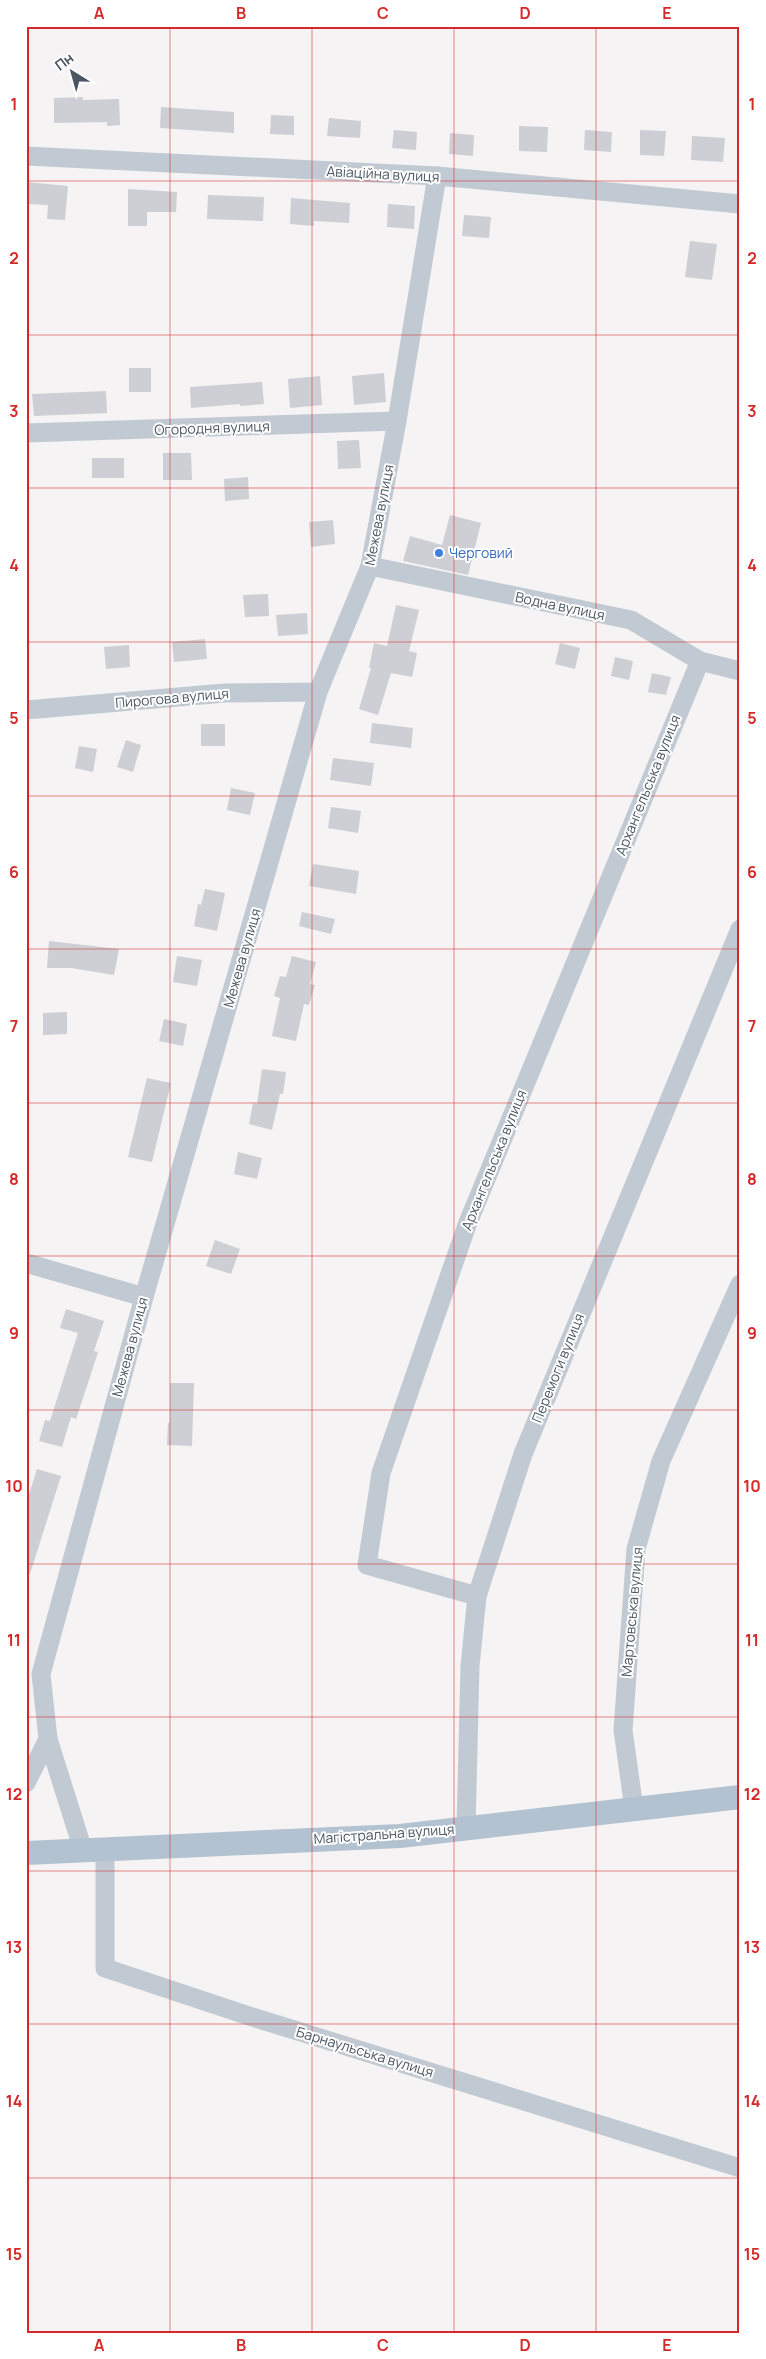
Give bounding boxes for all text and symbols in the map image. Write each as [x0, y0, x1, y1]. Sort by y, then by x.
text: A [94, 2, 105, 24]
text: B [236, 2, 246, 24]
text: C [377, 2, 389, 24]
text: D [519, 2, 531, 24]
text: E [662, 2, 672, 24]
north arrow [48, 48, 98, 98]
text: Пн [51, 48, 77, 74]
text: 1 [10, 93, 18, 115]
text: 1 [748, 93, 756, 115]
street label: Авіаційна вулиця [326, 161, 440, 186]
text: 2 [9, 247, 19, 269]
text: 2 [747, 247, 757, 269]
text: 3 [9, 400, 19, 422]
text: 3 [747, 400, 757, 422]
street label: Огородня вулиця [154, 416, 270, 439]
street label: Межева вулиця [359, 463, 398, 567]
place label: Черговий [449, 543, 513, 562]
marker: Черговий [433, 547, 445, 559]
text: 4 [9, 554, 19, 576]
text: 4 [747, 554, 757, 576]
street label: Водна вулиця [514, 587, 607, 624]
street label: Пирогова вулиця [114, 683, 230, 712]
text: 5 [9, 707, 19, 729]
text: 5 [747, 707, 757, 729]
street label: Архангельська вулиця [611, 712, 684, 858]
text: 6 [9, 861, 19, 883]
text: 6 [747, 861, 757, 883]
street label: Межева вулиця [218, 906, 265, 1010]
text: 7 [10, 1015, 18, 1037]
text: 7 [748, 1015, 756, 1037]
street label: Архангельська вулиця [457, 1087, 530, 1233]
text: 8 [9, 1168, 19, 1190]
text: 8 [747, 1168, 757, 1190]
street label: Межева вулиця [107, 1295, 152, 1399]
street label: Перемоги вулиця [527, 1310, 588, 1425]
text: 9 [9, 1322, 19, 1344]
text: 9 [747, 1322, 757, 1344]
text: 10 [5, 1475, 23, 1497]
text: 10 [743, 1475, 761, 1497]
street label: Мартовська вулиця [616, 1546, 647, 1678]
text: 11 [7, 1629, 21, 1651]
text: 11 [745, 1629, 759, 1651]
text: 12 [6, 1783, 22, 1805]
text: 12 [744, 1783, 760, 1805]
street label: Магістральна вулиця [313, 1819, 455, 1848]
text: 13 [6, 1936, 22, 1958]
text: 13 [744, 1936, 760, 1958]
street label: Барнаульська вулиця [294, 2022, 436, 2081]
text: 14 [6, 2090, 22, 2112]
text: 14 [744, 2090, 760, 2112]
text: 15 [6, 2243, 22, 2265]
text: 15 [744, 2243, 760, 2265]
text: A [94, 2334, 105, 2356]
text: B [236, 2334, 246, 2356]
text: C [377, 2334, 389, 2356]
text: D [519, 2334, 531, 2356]
text: E [662, 2334, 672, 2356]

